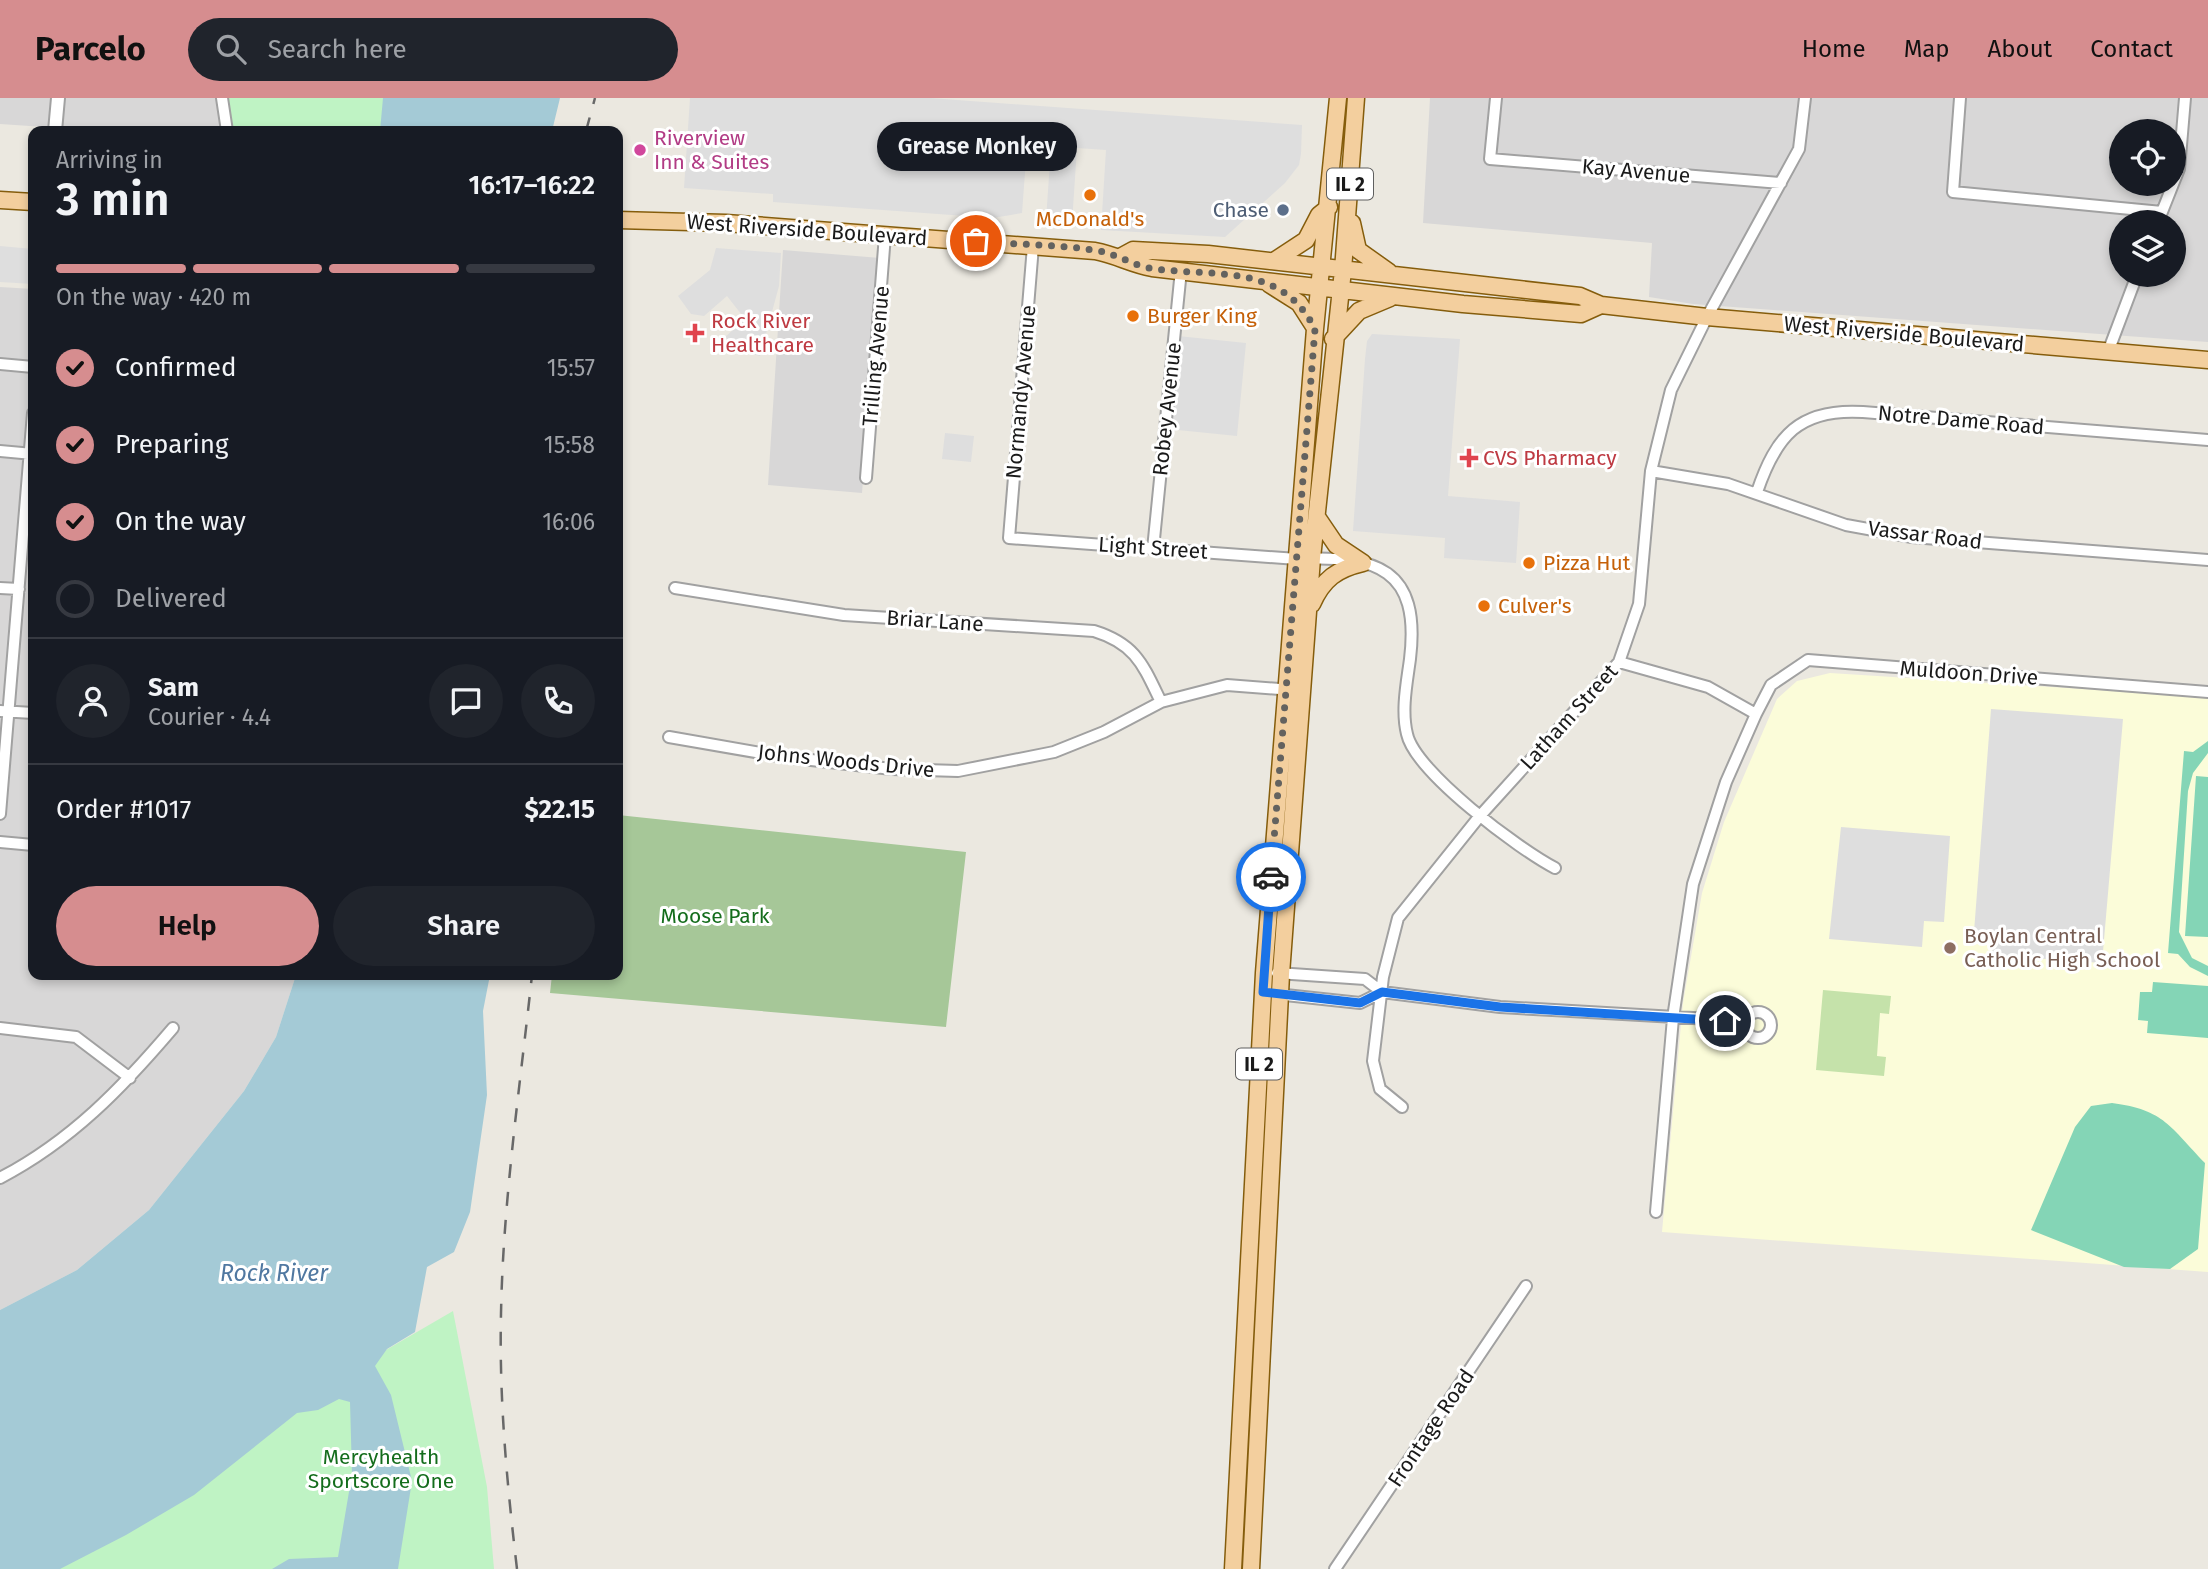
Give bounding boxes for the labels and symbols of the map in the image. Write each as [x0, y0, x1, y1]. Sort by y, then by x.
callout: Grease Monkey [876, 122, 1076, 171]
place label: Riverview Inn & Suites [654, 125, 770, 175]
marker: Riverview Inn & Suites [632, 142, 648, 158]
street label: Kay Avenue [1581, 153, 1691, 189]
road number: IL 2 [1327, 169, 1373, 200]
marker: McDonald's [1082, 187, 1098, 203]
place label: Chase [1213, 197, 1269, 223]
marker: Chase [1275, 202, 1291, 218]
place label: McDonald's [1036, 206, 1144, 232]
street label: West Riverside Boulevard [686, 209, 928, 251]
pin [946, 211, 1006, 271]
street label: Trilling Avenue [857, 285, 895, 427]
place label: Burger King [1147, 303, 1257, 329]
street label: Normandy Avenue [1000, 304, 1042, 480]
place label: Rock River Healthcare [711, 308, 814, 358]
marker: Burger King [1125, 308, 1141, 324]
street label: West Riverside Boulevard [1783, 311, 2025, 357]
marker: Rock River Healthcare [685, 323, 705, 343]
street label: Robey Avenue [1147, 341, 1187, 477]
street label: Notre Dame Road [1877, 400, 2045, 440]
place label: CVS Pharmacy [1483, 445, 1617, 471]
marker: CVS Pharmacy [1461, 450, 1477, 466]
street label: Vassar Road [1866, 515, 1984, 555]
street label: Light Street [1097, 531, 1209, 565]
place label: Pizza Hut [1543, 550, 1631, 576]
marker: Pizza Hut [1521, 555, 1537, 571]
place label: Culver's [1498, 593, 1572, 619]
marker: Culver's [1476, 598, 1492, 614]
street label: Briar Lane [886, 605, 984, 637]
street label: Muldoon Drive [1899, 655, 2039, 691]
street label: Latham Street [1515, 658, 1624, 775]
street label: Johns Woods Drive [756, 739, 936, 783]
courier [1236, 842, 1306, 912]
park label: Moose Park [660, 903, 770, 929]
place label: Boylan Central Catholic High School [1964, 923, 2160, 973]
marker: Boylan Central Catholic High School [1942, 940, 1958, 956]
pin [1695, 991, 1755, 1051]
road number: IL 2 [1236, 1048, 1282, 1080]
water label: Rock River [220, 1259, 329, 1287]
street label: Frontage Road [1382, 1364, 1480, 1492]
park label: Mercyhealth Sportscore One [308, 1444, 454, 1494]

